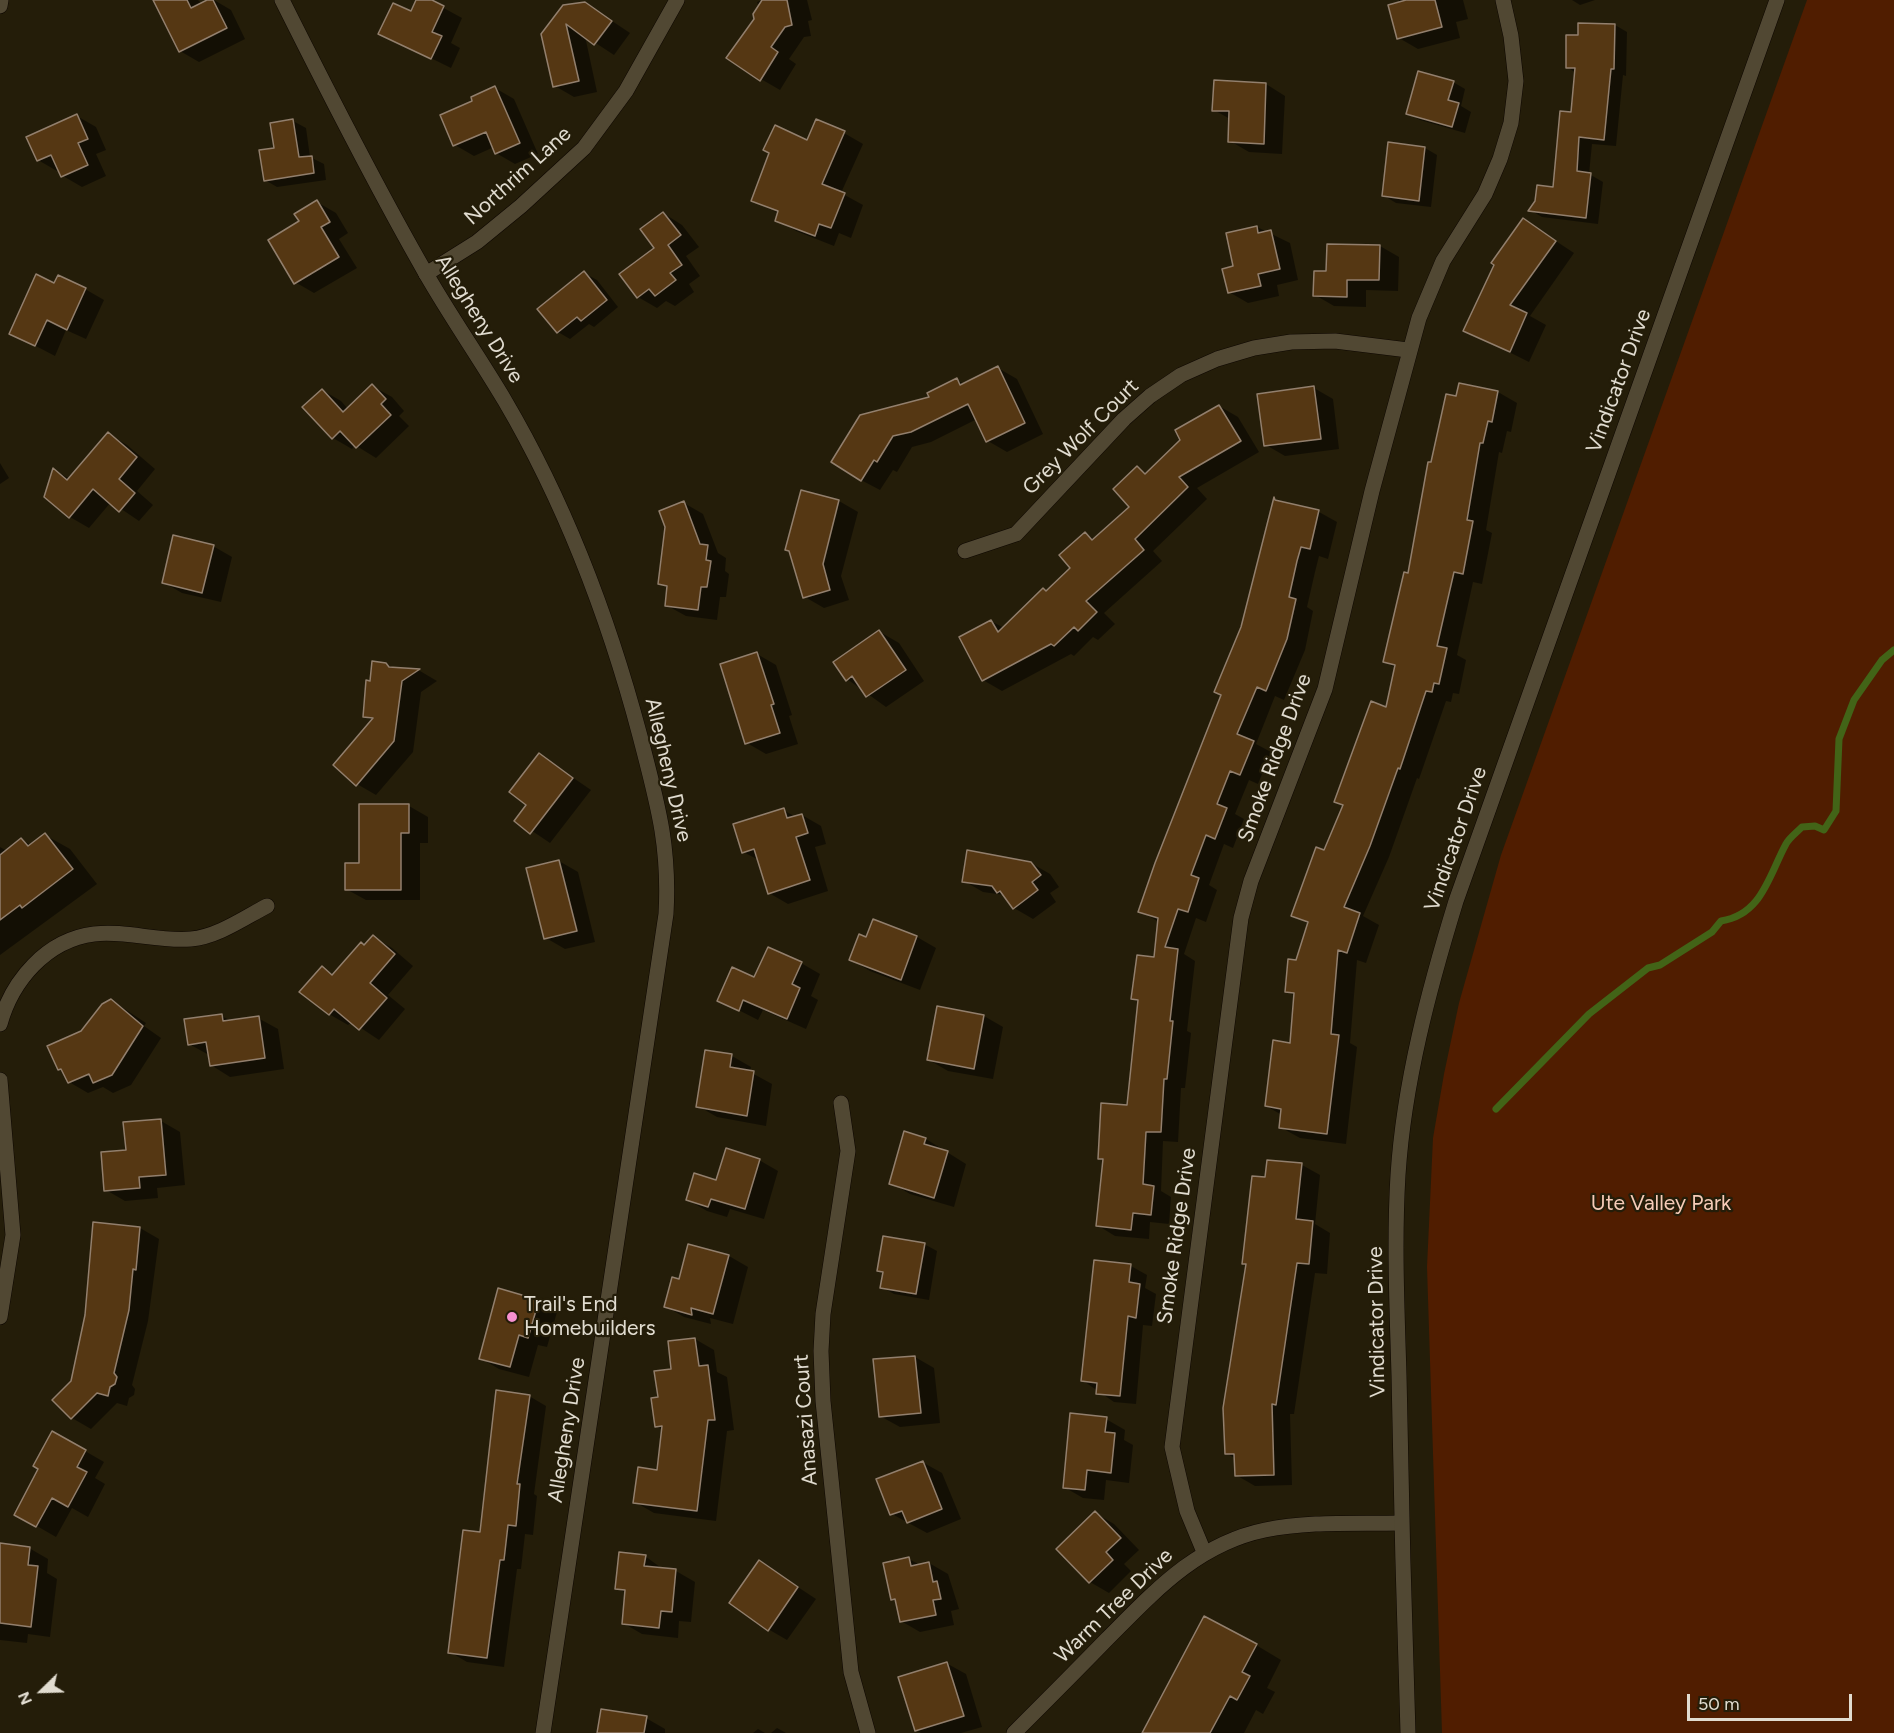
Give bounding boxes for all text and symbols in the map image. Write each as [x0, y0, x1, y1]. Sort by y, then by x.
street label: Northrim Lane [459, 121, 577, 231]
street label: Allegheny Drive [429, 250, 529, 388]
street label: Vindicator Drive [1581, 306, 1657, 456]
street label: Grey Wolf Court [1018, 374, 1144, 500]
street label: Smoke Ridge Drive [1233, 670, 1317, 846]
street label: Allegheny Drive [639, 696, 697, 844]
street label: Vindicator Drive [1419, 763, 1493, 915]
street label: Smoke Ridge Drive [1152, 1146, 1202, 1326]
park label: Ute Valley Park [1591, 1191, 1731, 1217]
street label: Vindicator Drive [1363, 1246, 1391, 1398]
place label: Trail's End Homebuilders [524, 1292, 655, 1342]
marker: Trail's End Homebuilders [505, 1310, 519, 1324]
street label: Anasazi Court [789, 1353, 823, 1487]
street label: Allegheny Drive [543, 1356, 591, 1504]
street label: Warm Tree Drive [1050, 1543, 1178, 1669]
north arrow [12, 1661, 72, 1721]
scale bar [1690, 1682, 1855, 1720]
text: N [14, 1689, 36, 1708]
text: 50 m [1698, 1693, 1740, 1715]

